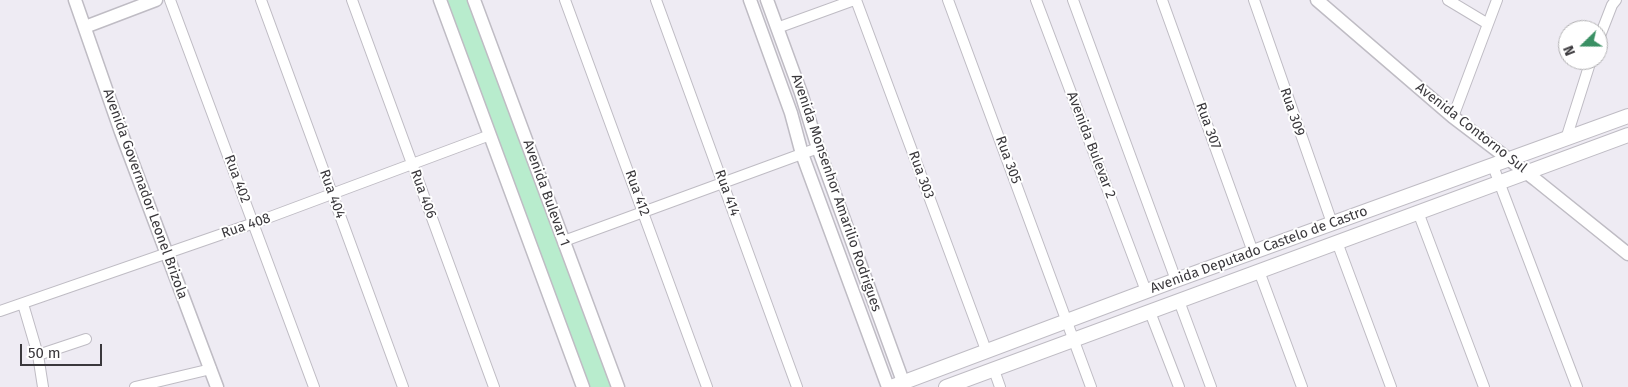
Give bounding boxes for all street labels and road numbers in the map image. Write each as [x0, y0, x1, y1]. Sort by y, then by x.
street label: Avenida Monsenhor Amarilio Rodrigues [787, 72, 885, 314]
street label: Avenida Contorno Sul [1412, 79, 1530, 177]
street label: Rua 309 [1276, 86, 1308, 138]
street label: Avenida Governador Leonel Brizola [99, 87, 191, 301]
street label: Avenida Bulevar 2 [1063, 89, 1119, 201]
street label: Rua 307 [1192, 100, 1224, 152]
street label: Rua 305 [992, 134, 1024, 186]
street label: Avenida Bulevar 1 [519, 137, 573, 249]
street label: Rua 303 [905, 149, 937, 201]
street label: Rua 402 [220, 153, 254, 205]
street label: Rua 404 [315, 167, 349, 221]
street label: Rua 406 [406, 167, 440, 221]
street label: Rua 412 [621, 168, 653, 218]
street label: Rua 414 [711, 168, 743, 218]
street label: Avenida Deputado Castelo de Castro [1148, 203, 1370, 297]
street label: Rua 408 [219, 210, 273, 242]

